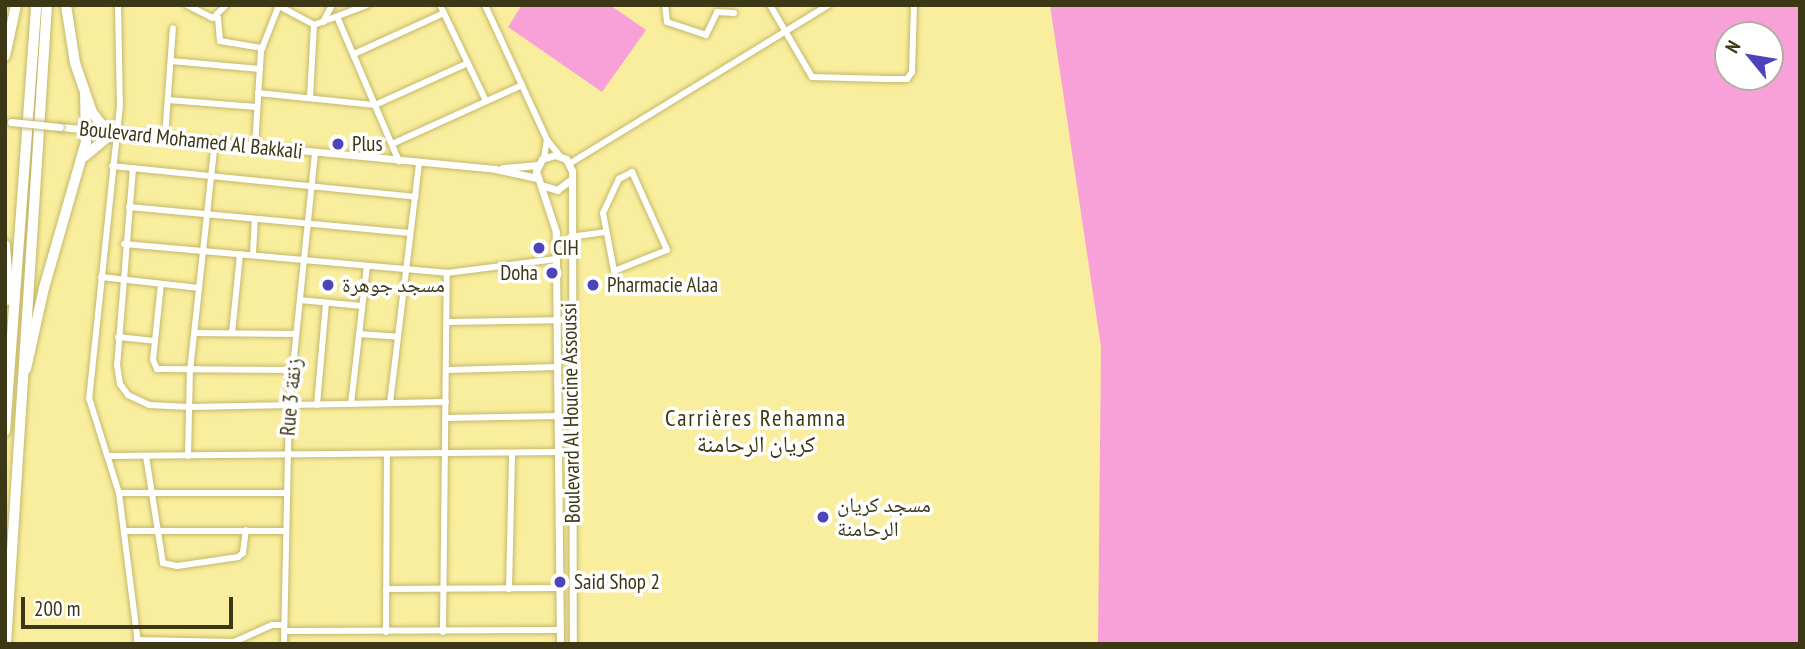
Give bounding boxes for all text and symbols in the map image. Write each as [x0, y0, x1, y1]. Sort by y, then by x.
north arrow [1714, 21, 1784, 91]
text: N [1720, 36, 1746, 57]
street label: Boulevard Mohamed Al Bakkali [78, 116, 304, 164]
place label: Plus [352, 131, 383, 157]
marker: Plus [330, 136, 346, 152]
place label: CIH [553, 235, 579, 261]
marker: CIH [531, 240, 547, 256]
place label: Doha [500, 260, 538, 286]
marker: Doha [544, 265, 560, 281]
place label: مسجد جوهرة [342, 272, 445, 298]
place label: Pharmacie Alaa [607, 272, 719, 298]
marker: مسجد جوهرة [320, 277, 336, 293]
marker: Pharmacie Alaa [585, 277, 601, 293]
street label: Boulevard Al Houcine Assoussi [556, 302, 586, 524]
street label: Rue 3 زنقة [275, 357, 307, 437]
district label: Carrières Rehamna كريان الرحامنة [667, 404, 845, 458]
place label: مسجد كريان الرحامنة [837, 492, 931, 542]
marker: مسجد كريان الرحامنة [815, 509, 831, 525]
place label: Said Shop 2 [574, 569, 660, 595]
marker: Said Shop 2 [552, 574, 568, 590]
scale bar [24, 582, 236, 626]
text: 200 m [34, 595, 80, 622]

